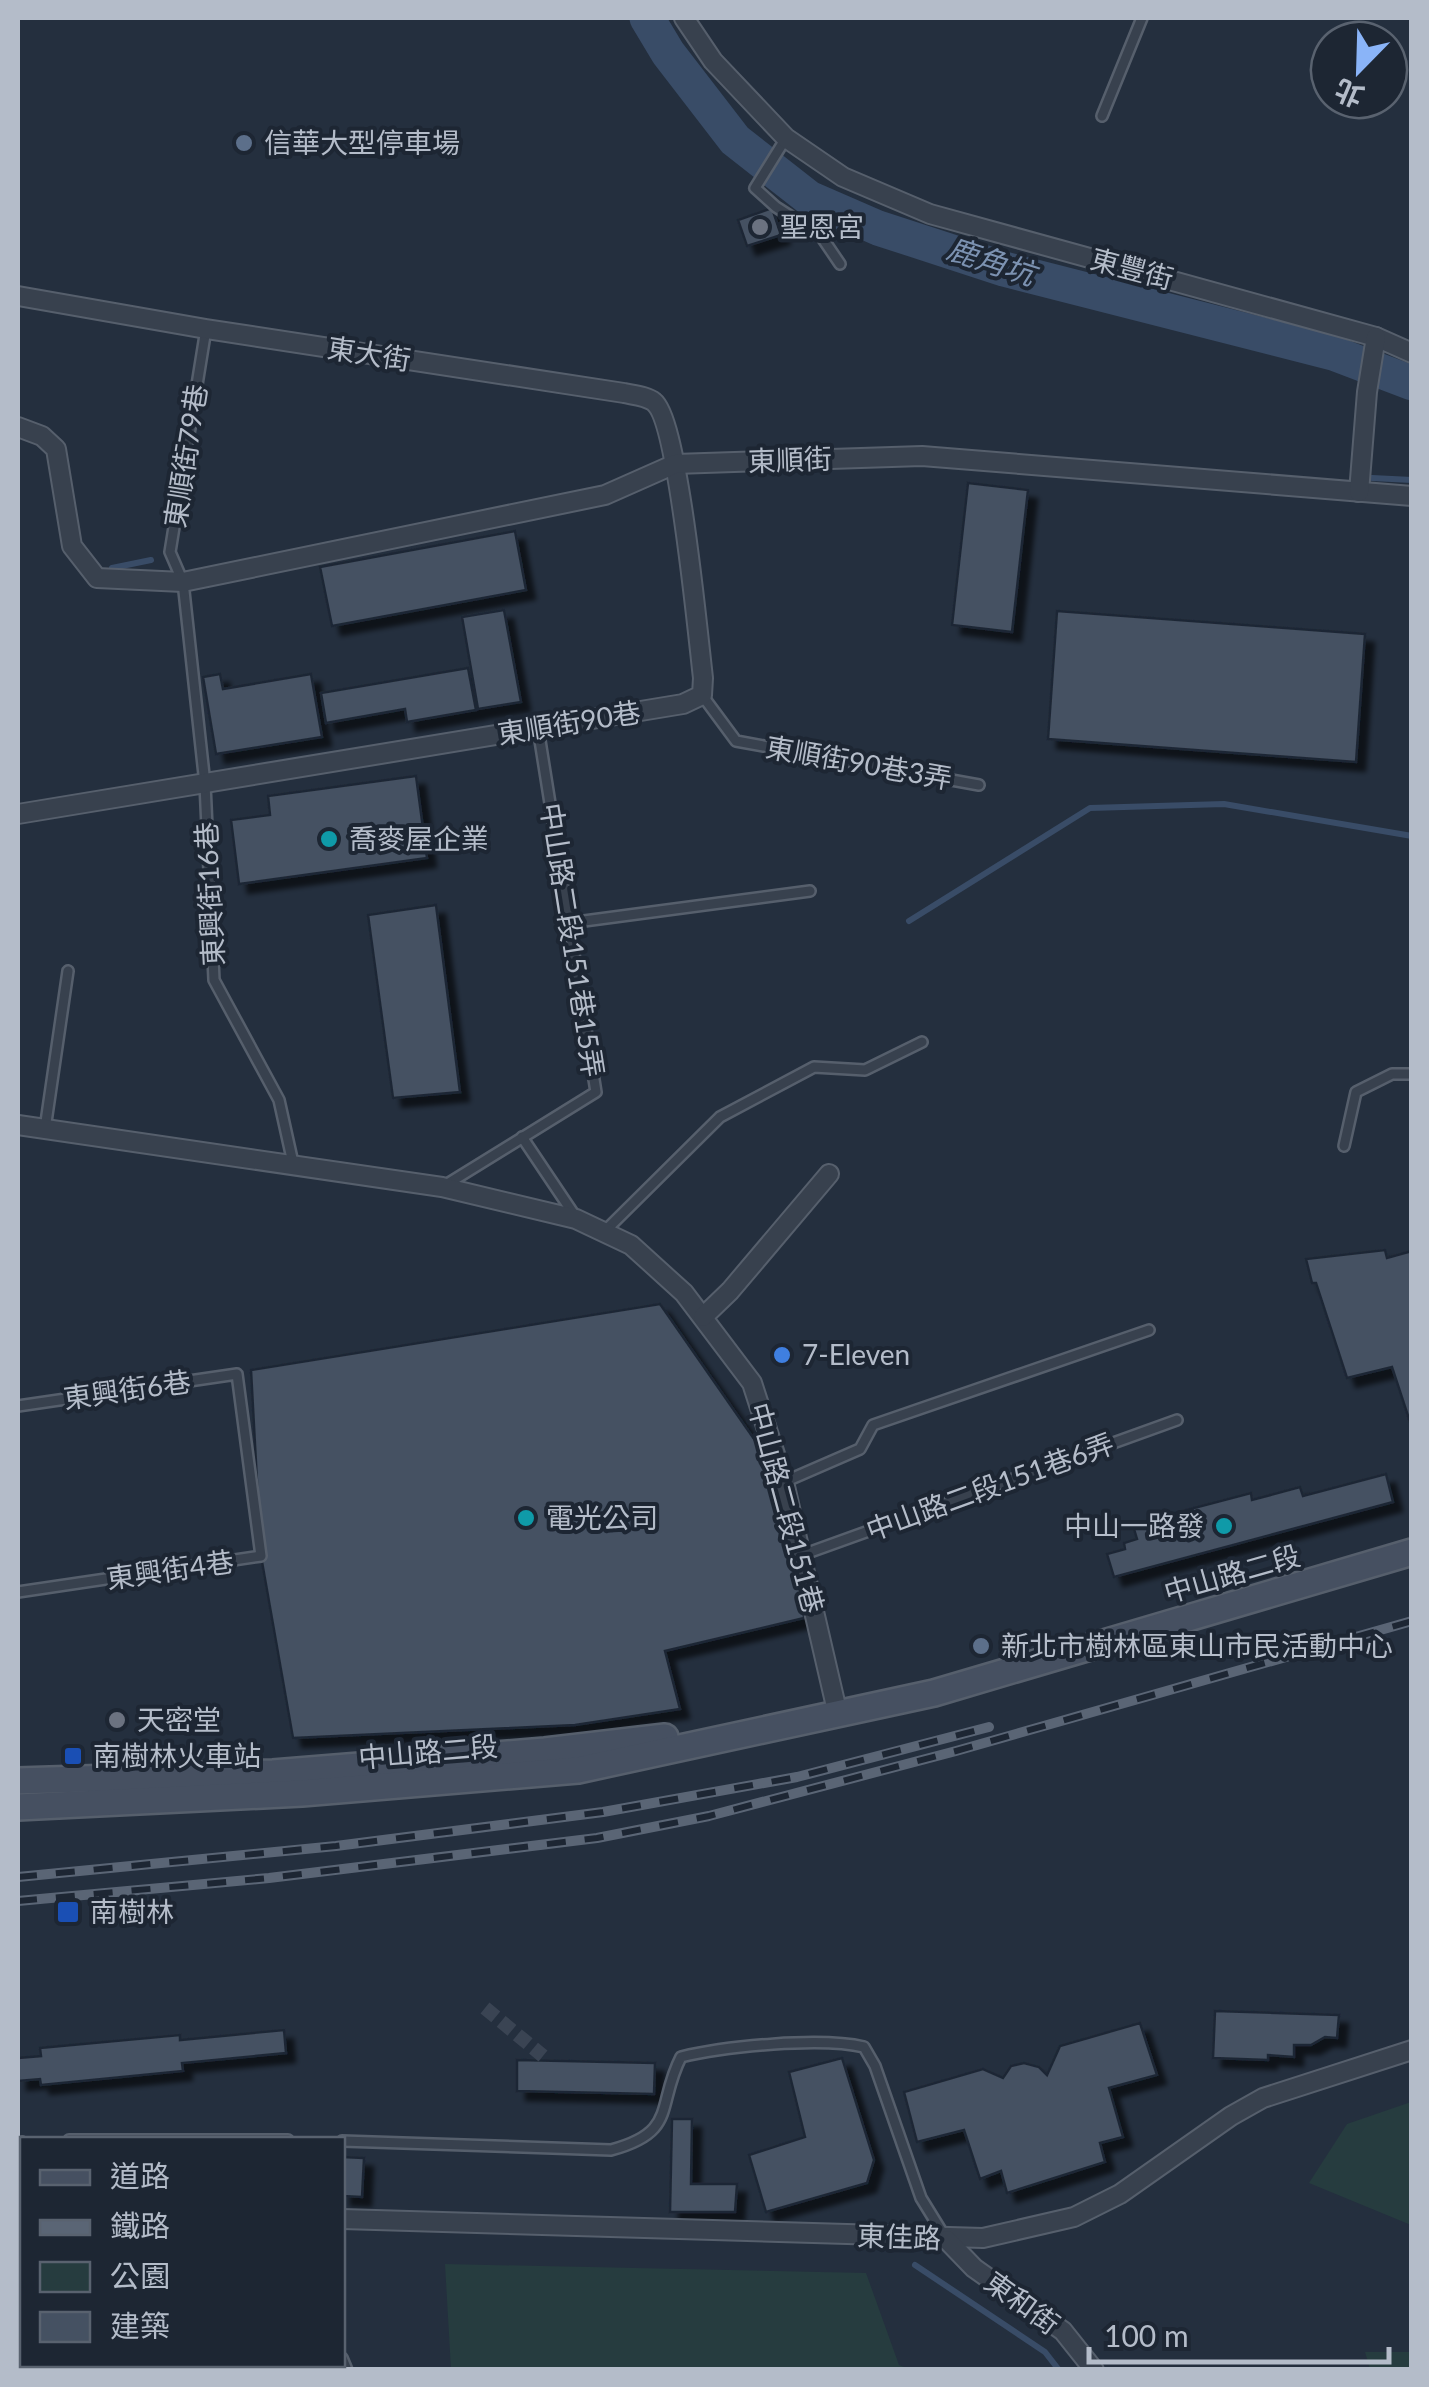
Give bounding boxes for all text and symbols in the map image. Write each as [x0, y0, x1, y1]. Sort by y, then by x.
north arrow [1309, 20, 1409, 120]
text: 北 [1329, 73, 1368, 115]
place label: 信華大型停車場 [264, 125, 460, 159]
marker: 信華大型停車場 [233, 132, 255, 154]
place label: 聖恩宮 [780, 209, 864, 243]
marker: 聖恩宮 [749, 216, 771, 238]
water label: 鹿角坑 [943, 229, 1044, 292]
street label: 東豐街 [1087, 241, 1177, 295]
street label: 東大街 [325, 330, 413, 376]
street label: 東順街79巷 [157, 382, 213, 530]
street label: 東順街 [747, 441, 833, 477]
street label: 東順街90巷 [495, 694, 643, 750]
street label: 東順街90巷3弄 [763, 729, 955, 795]
street label: 中山路二段151巷15弄 [535, 800, 611, 1079]
street label: 東興街16巷 [188, 821, 230, 967]
place label: 喬麥屋企業 [349, 821, 489, 855]
marker: 喬麥屋企業 [318, 828, 340, 850]
place label: 7-Eleven [802, 1337, 910, 1371]
marker: 7-Eleven [771, 1344, 793, 1366]
street label: 東興街6巷 [61, 1363, 193, 1415]
street label: 中山路二段151巷 [742, 1399, 831, 1617]
street label: 中山路二段151巷6弄 [861, 1425, 1118, 1547]
place label: 電光公司 [546, 1500, 658, 1534]
marker: 電光公司 [515, 1507, 537, 1529]
place label: 中山一路發 [1064, 1508, 1204, 1542]
marker: 中山一路發 [1213, 1515, 1235, 1537]
street label: 中山路二段 [1160, 1537, 1304, 1609]
street label: 東興街4巷 [104, 1543, 236, 1595]
place label: 新北市樹林區東山市民活動中心 [1001, 1628, 1393, 1662]
marker: 新北市樹林區東山市民活動中心 [970, 1635, 992, 1657]
place label: 天密堂 [137, 1702, 221, 1736]
marker: 天密堂 [106, 1709, 128, 1731]
street label: 中山路二段 [357, 1728, 499, 1774]
place label: 南樹林火車站 [93, 1738, 261, 1772]
marker: 南樹林火車站 [62, 1745, 84, 1767]
place label: 南樹林 [90, 1894, 174, 1928]
marker: 南樹林 [55, 1899, 81, 1925]
legend [20, 2137, 345, 2367]
text: 道路 [110, 2157, 170, 2193]
text: 鐵路 [110, 2207, 170, 2243]
street label: 東佳路 [856, 2218, 942, 2254]
text: 公園 [110, 2257, 170, 2293]
street label: 東和街 [979, 2264, 1067, 2341]
scale bar [1089, 2302, 1389, 2364]
text: 建築 [110, 2307, 170, 2343]
text: 100 m [1104, 2317, 1189, 2353]

